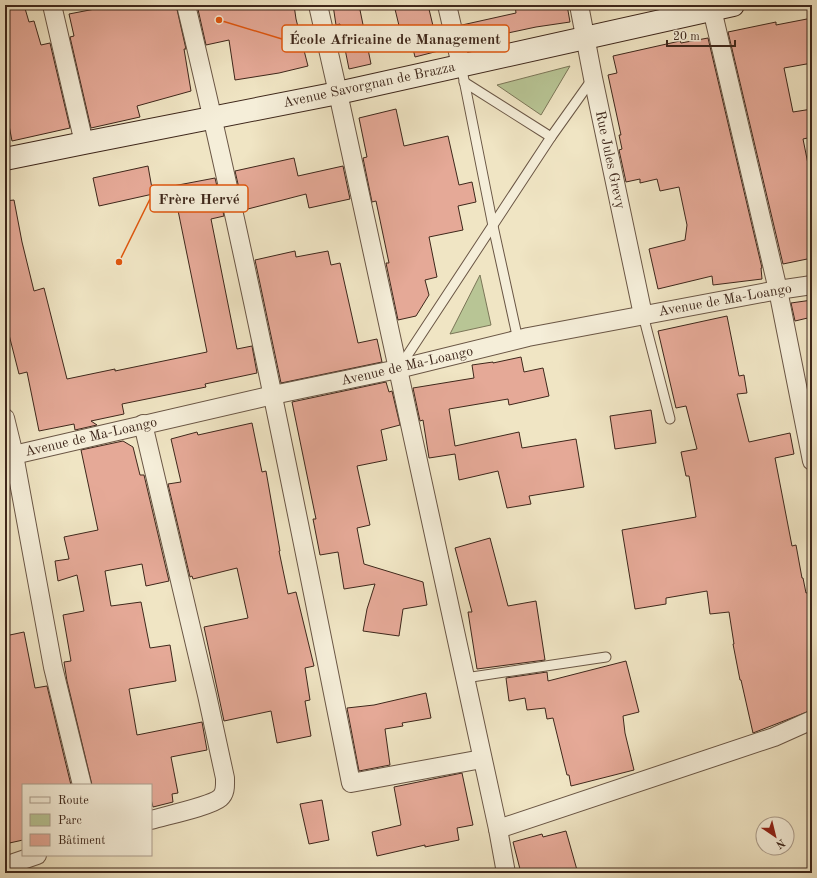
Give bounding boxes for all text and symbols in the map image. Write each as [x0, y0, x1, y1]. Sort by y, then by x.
scale bar [667, 22, 735, 48]
callout: École Africaine de Management [282, 25, 509, 52]
text: École Africaine de Management [289, 30, 501, 48]
text: 20 m [673, 31, 700, 43]
street label: Avenue Savorgnan de Brazza [282, 60, 456, 110]
street label: Rue Jules Grevy [593, 110, 627, 211]
callout: Frère Hervé [150, 185, 248, 212]
text: Frère Hervé [158, 193, 240, 208]
street label: Avenue de Ma-Loango [657, 281, 793, 319]
street label: Avenue de Ma-Loango [340, 344, 474, 388]
street label: Avenue de Ma-Loango [24, 415, 158, 459]
legend [22, 784, 152, 856]
text: Route [58, 795, 89, 807]
text: Parc [58, 815, 82, 827]
north arrow [755, 816, 795, 856]
text: Bâtiment [58, 835, 105, 847]
text: N [773, 836, 786, 850]

